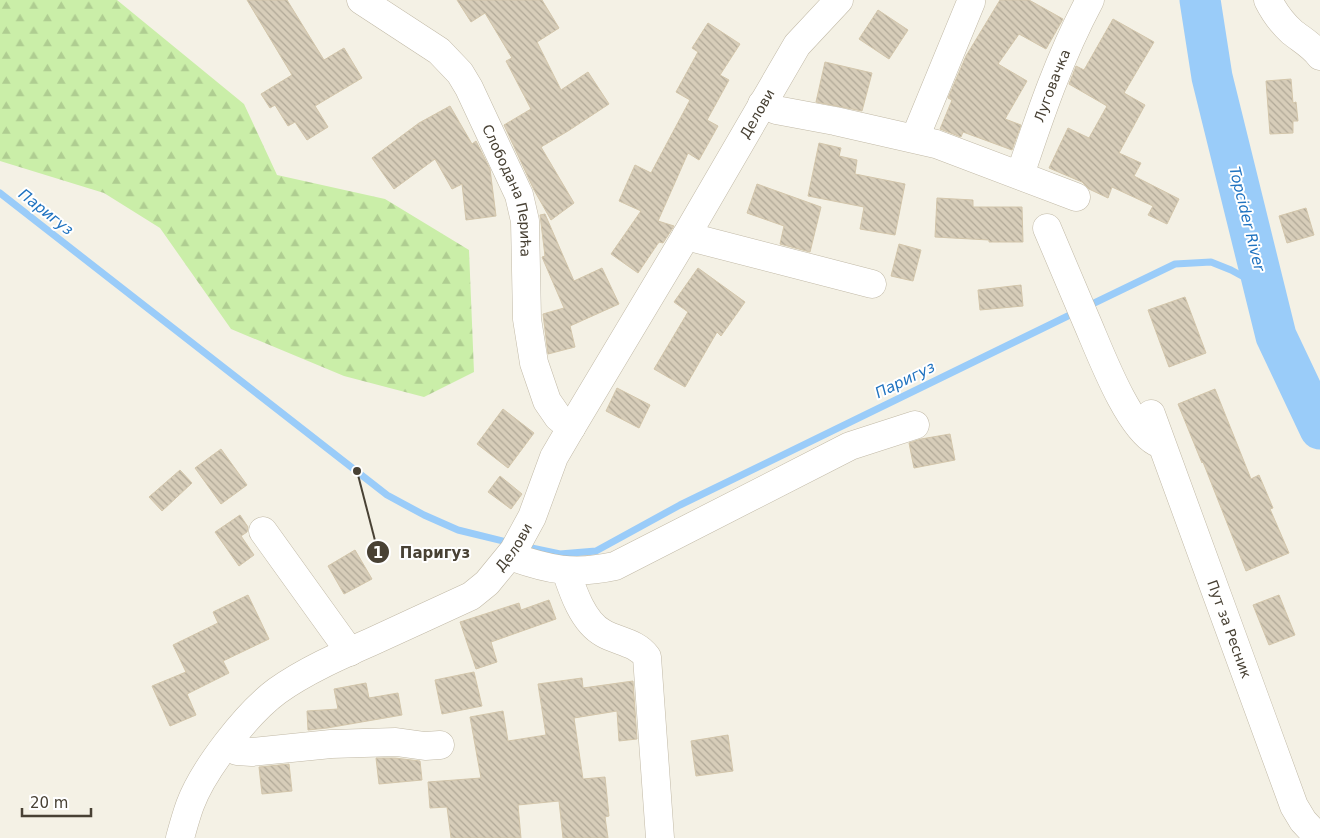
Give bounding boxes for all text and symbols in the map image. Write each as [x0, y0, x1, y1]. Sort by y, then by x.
street label: Луговачка [1031, 47, 1073, 124]
street label: Делови [736, 86, 778, 141]
street label: Слободана Перића [479, 122, 534, 257]
water label: Topcider River [1225, 165, 1269, 274]
water label: Паригуз [15, 185, 77, 239]
water label: Паригуз [872, 358, 938, 402]
street label: Делови [492, 520, 535, 574]
callout: Паригуз [365, 537, 480, 567]
text: 1 [373, 544, 383, 562]
text: Паригуз [400, 544, 470, 562]
street label: Пут за Ресник [1204, 578, 1255, 680]
scale bar [22, 786, 91, 818]
text: 20 m [30, 794, 68, 812]

